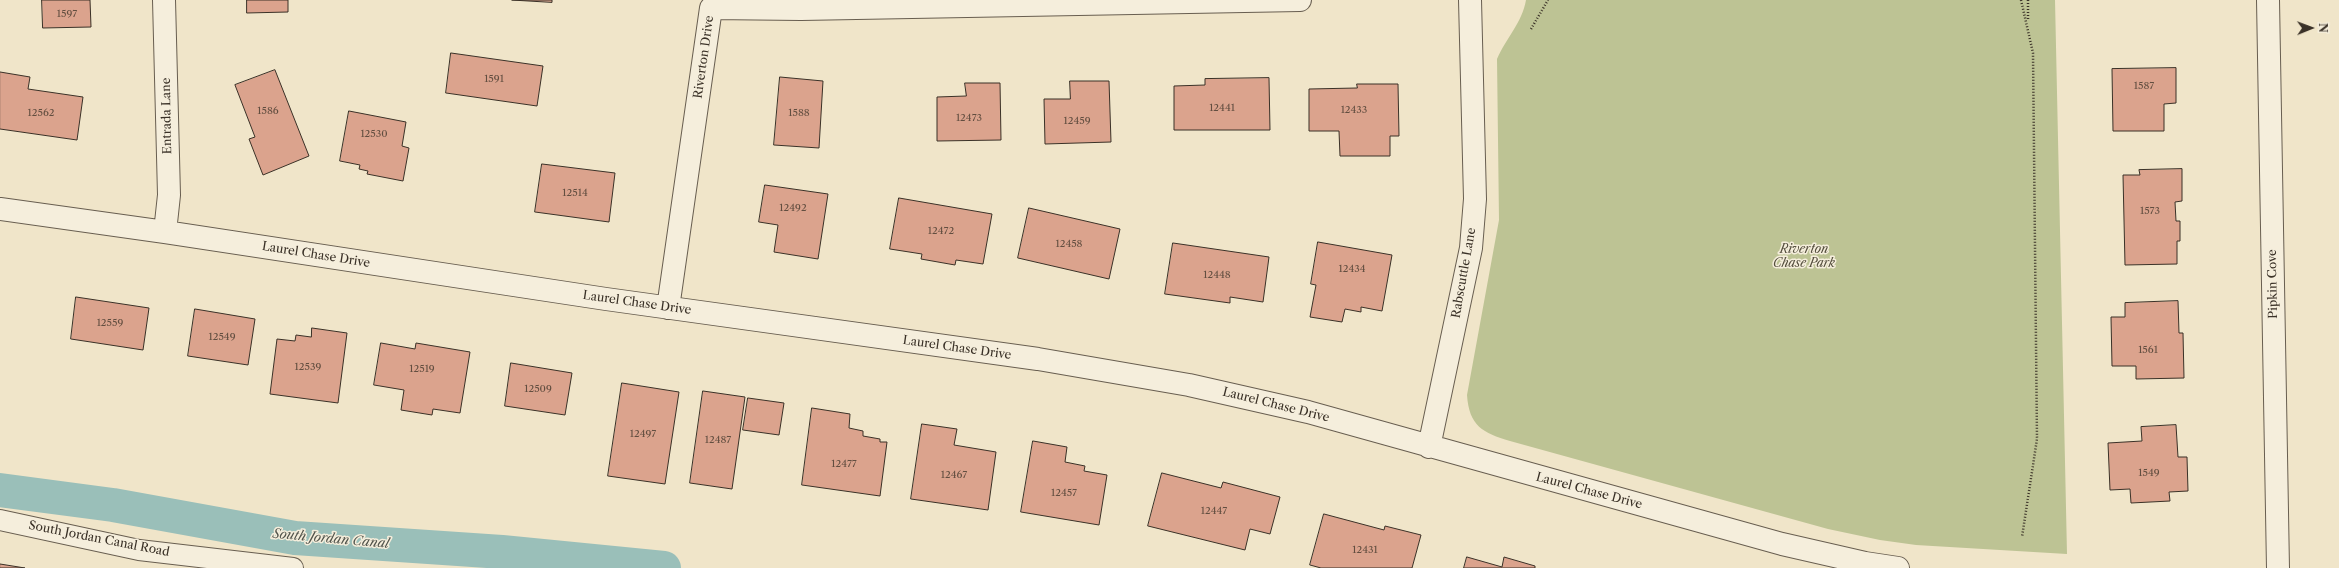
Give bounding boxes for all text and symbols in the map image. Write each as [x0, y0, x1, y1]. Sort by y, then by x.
house number: 1597 [57, 8, 77, 20]
north arrow [2291, 8, 2331, 48]
street label: Riverton Drive [691, 15, 717, 99]
text: N [2316, 23, 2330, 33]
house number: 1591 [484, 73, 504, 85]
street label: Entrada Lane [159, 78, 175, 154]
house number: 1587 [2134, 80, 2154, 92]
house number: 12441 [1209, 102, 1235, 114]
house number: 12433 [1341, 104, 1367, 116]
house number: 1586 [257, 105, 279, 117]
house number: 12562 [28, 107, 54, 119]
house number: 1588 [788, 107, 810, 119]
house number: 12473 [956, 112, 982, 124]
house number: 12459 [1063, 115, 1091, 127]
house number: 12530 [360, 128, 388, 140]
house number: 12514 [562, 187, 588, 199]
house number: 12492 [779, 202, 807, 214]
house number: 1573 [2140, 205, 2160, 217]
house number: 12472 [928, 225, 954, 237]
street label: Rabscuttle Lane [1449, 227, 1479, 319]
house number: 12458 [1055, 238, 1083, 250]
street label: Laurel Chase Drive [261, 239, 371, 271]
park label: Riverton Chase Park [1773, 243, 1835, 271]
street label: Pipkin Cove [2265, 249, 2281, 319]
house number: 12434 [1338, 263, 1366, 275]
house number: 12448 [1203, 269, 1231, 281]
street label: Laurel Chase Drive [582, 288, 692, 318]
house number: 12559 [97, 317, 123, 329]
house number: 12549 [208, 331, 236, 343]
street label: Laurel Chase Drive [902, 333, 1012, 363]
house number: 1561 [2138, 344, 2158, 356]
house number: 12539 [295, 361, 321, 373]
house number: 12519 [409, 363, 435, 375]
house number: 12509 [524, 383, 552, 395]
street label: Laurel Chase Drive [1221, 385, 1331, 425]
house number: 12497 [630, 428, 656, 440]
house number: 12487 [705, 434, 731, 446]
house number: 12477 [831, 458, 857, 470]
house number: 1549 [2138, 467, 2160, 479]
house number: 12467 [941, 469, 967, 481]
street label: Laurel Chase Drive [1534, 470, 1644, 512]
house number: 12457 [1051, 487, 1077, 499]
house number: 12447 [1201, 505, 1227, 517]
street label: South Jordan Canal Road [27, 518, 171, 560]
water label: South Jordan Canal [272, 526, 390, 552]
house number: 12431 [1352, 544, 1378, 556]

